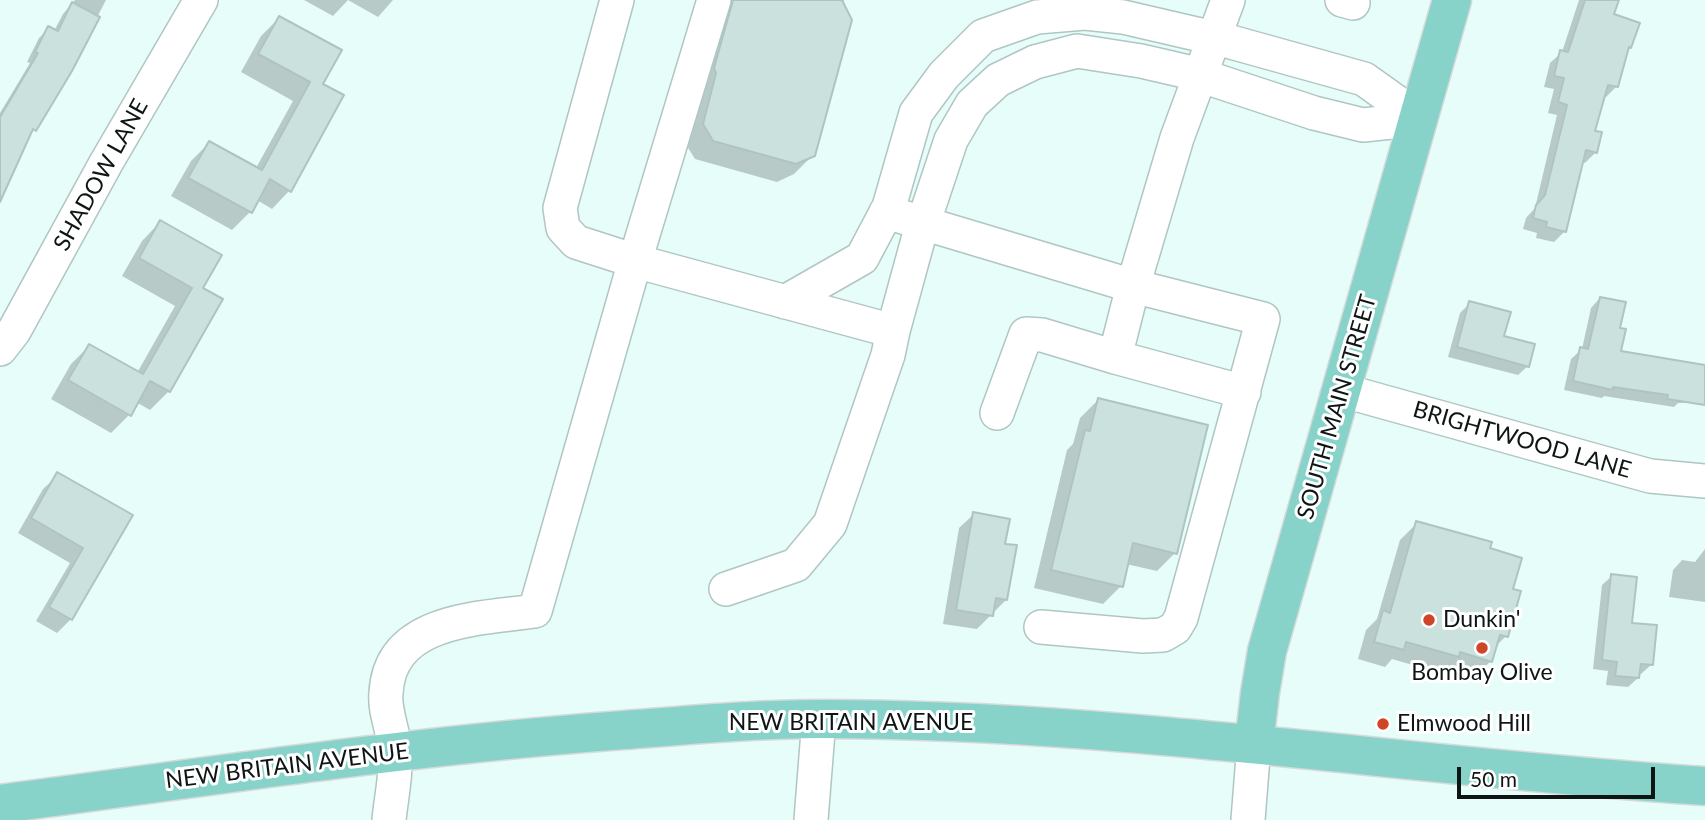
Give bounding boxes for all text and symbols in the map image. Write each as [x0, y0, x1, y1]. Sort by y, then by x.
street label: SHADOW LANE [48, 94, 154, 256]
street label: SOUTH MAIN STREET [1292, 292, 1382, 522]
street label: BRIGHTWOOD LANE [1410, 396, 1634, 484]
place label: Dunkin' [1443, 606, 1520, 634]
marker: Dunkin' [1421, 612, 1437, 628]
marker: Bombay Olive [1474, 640, 1490, 656]
place label: Bombay Olive [1411, 659, 1553, 687]
street label: NEW BRITAIN AVENUE [729, 709, 973, 737]
place label: Elmwood Hill [1397, 710, 1531, 738]
marker: Elmwood Hill [1375, 716, 1391, 732]
street label: NEW BRITAIN AVENUE [164, 737, 410, 795]
scale bar [1460, 754, 1658, 798]
text: 50 m [1470, 766, 1517, 791]

